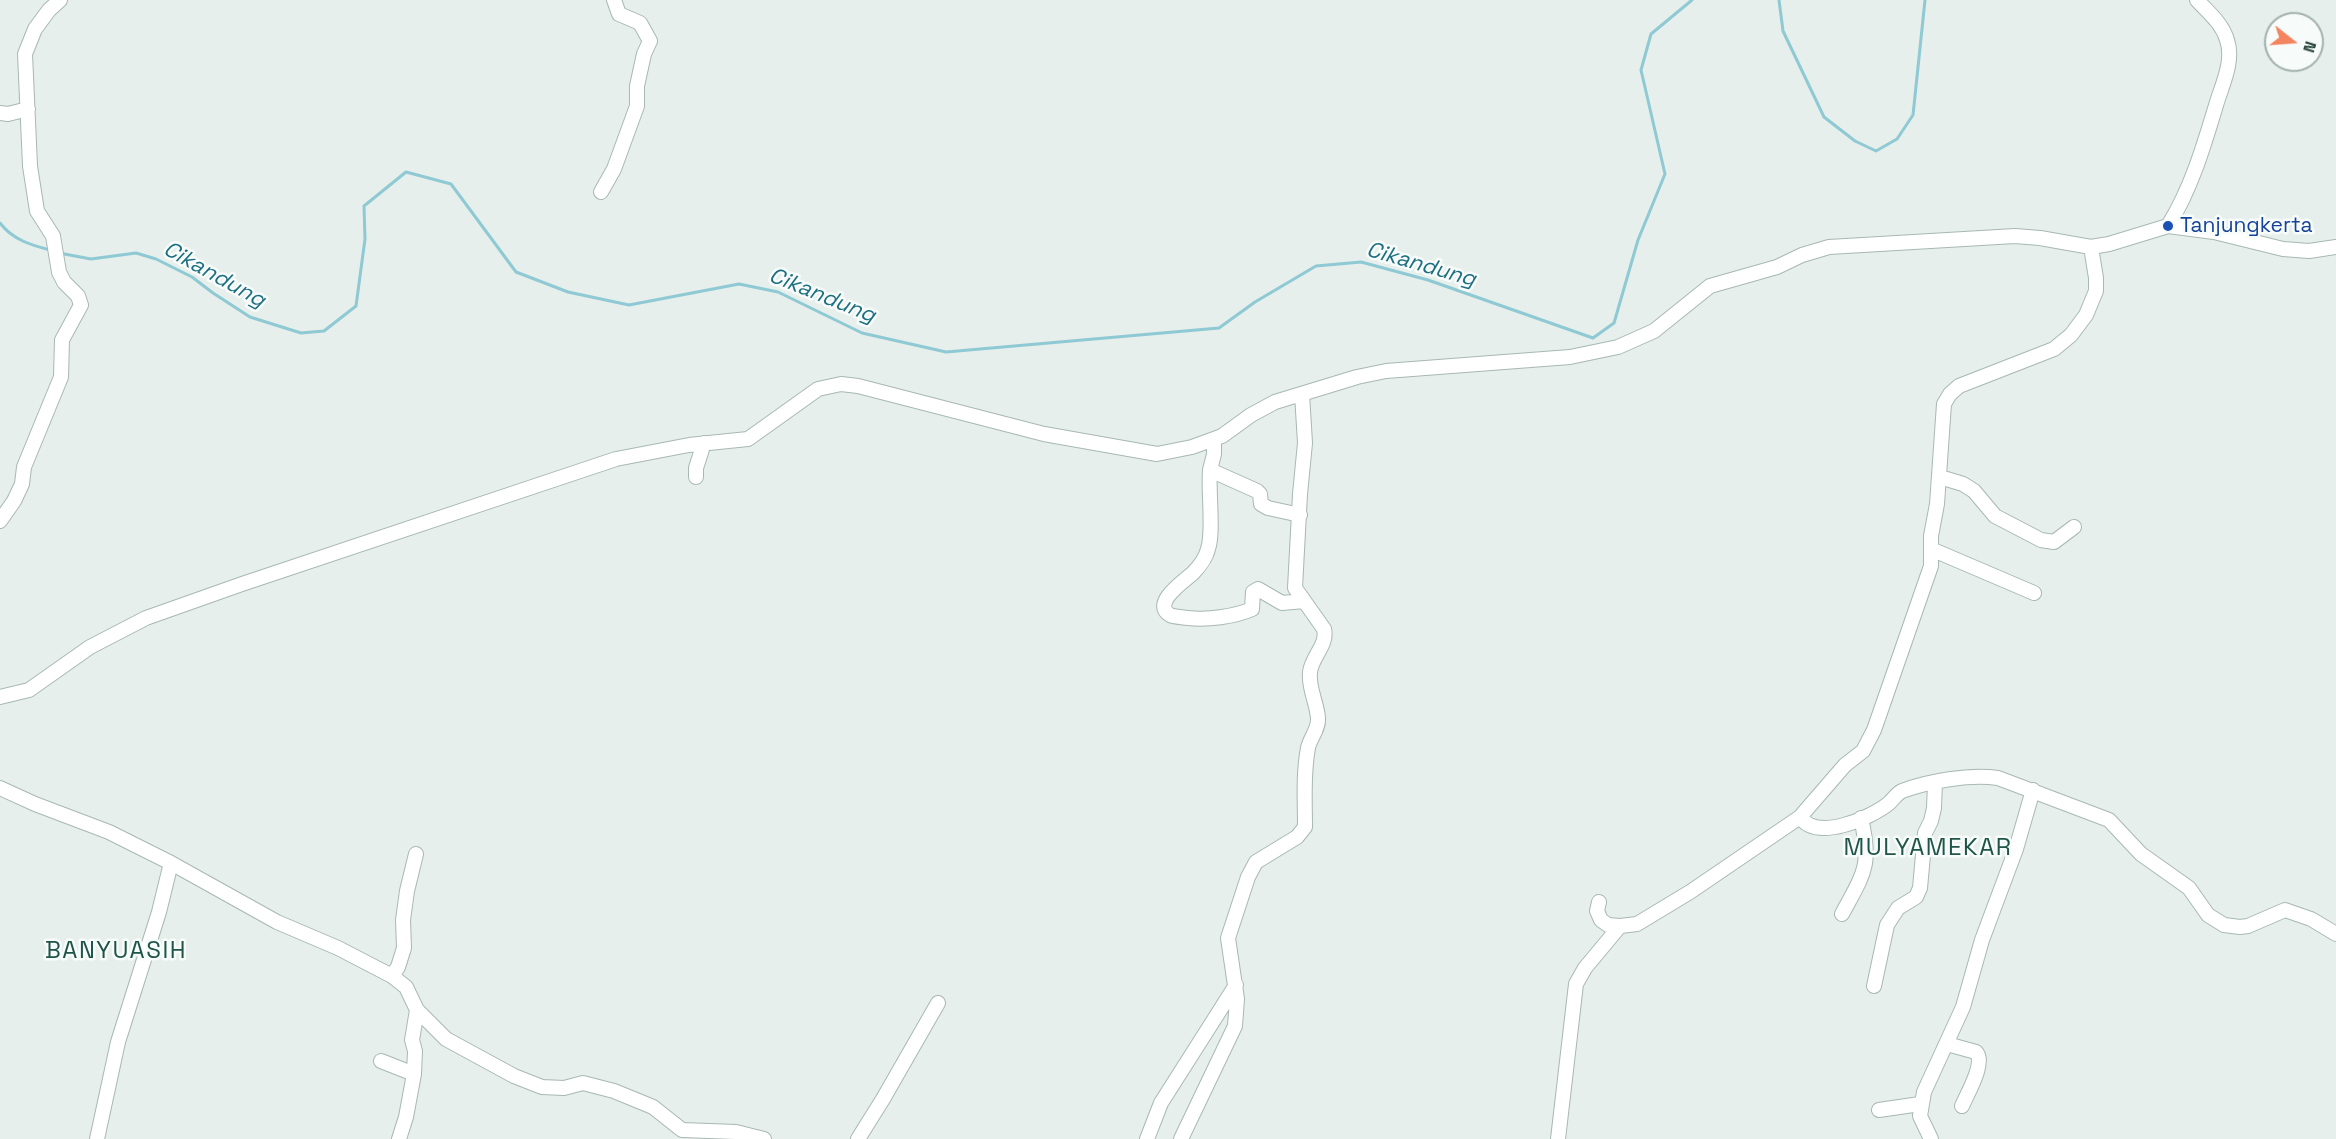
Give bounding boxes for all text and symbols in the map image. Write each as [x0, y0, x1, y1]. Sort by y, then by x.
north arrow [2264, 12, 2324, 72]
text: N [2298, 39, 2321, 55]
place label: Tanjungkerta [2180, 213, 2313, 239]
marker: Tanjungkerta [2161, 219, 2175, 233]
water label: Cikandung [158, 236, 270, 314]
water label: Cikandung [1363, 237, 1479, 293]
water label: Cikandung [765, 263, 879, 329]
district label: MULYAMEKAR [1843, 834, 2013, 862]
district label: BANYUASIH [45, 937, 187, 965]

